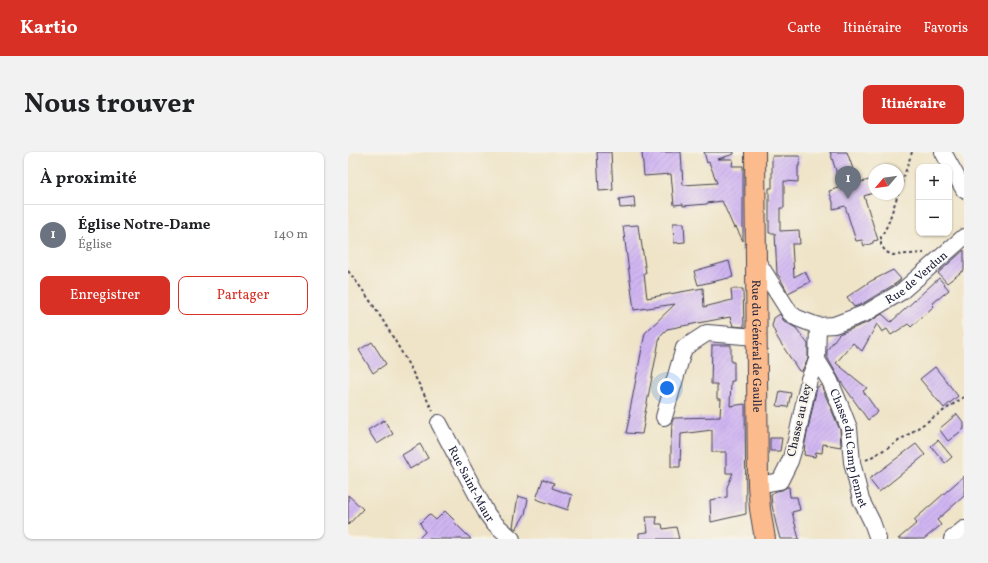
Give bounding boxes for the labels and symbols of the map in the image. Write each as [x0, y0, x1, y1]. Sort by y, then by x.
north arrow [868, 164, 904, 200]
pin: 1 [835, 166, 861, 199]
street label: Rue de Verdun [883, 248, 951, 309]
street label: Rue du Général de Gaulle [747, 280, 764, 413]
your location [657, 378, 677, 398]
street label: Chasse au Rey [784, 382, 816, 458]
street label: Chasse du Camp Jennet [825, 386, 871, 511]
street label: Rue Saint-Maur [444, 443, 498, 526]

